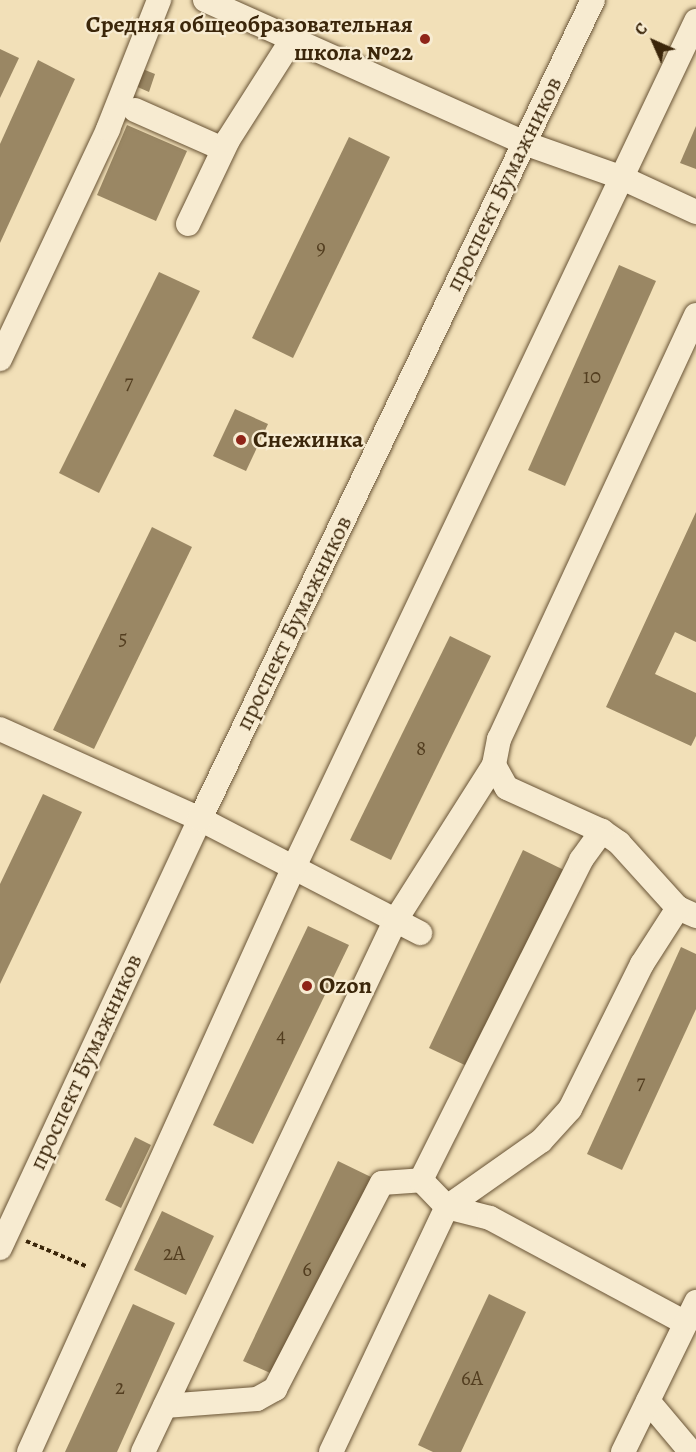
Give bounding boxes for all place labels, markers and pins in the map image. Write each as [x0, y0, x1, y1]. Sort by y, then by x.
place label: Средняя общеобразовательная школа №22 [86, 11, 413, 67]
marker: Средняя общеобразовательная школа №22 [418, 32, 432, 46]
place label: Снежинка [253, 426, 363, 454]
marker: Снежинка [234, 433, 248, 447]
place label: Ozon [319, 972, 372, 1000]
marker: Ozon [300, 979, 314, 993]

